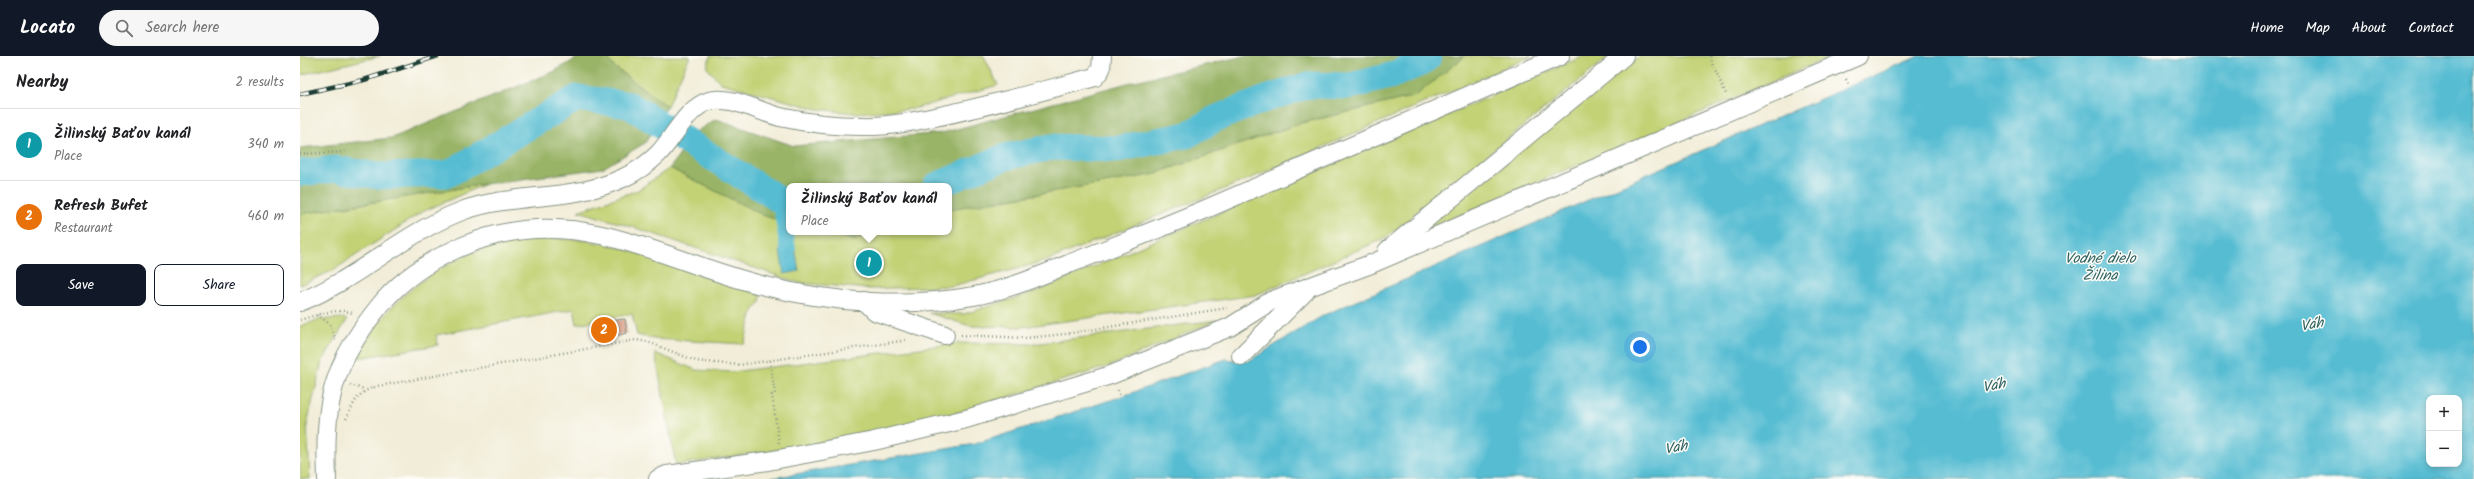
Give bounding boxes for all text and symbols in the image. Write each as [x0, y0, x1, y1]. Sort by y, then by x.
search box [99, 10, 379, 46]
text: Locato [20, 13, 75, 43]
text: Search here [145, 16, 219, 40]
icon: search [113, 17, 135, 39]
text: Home [2250, 17, 2284, 39]
text: Map [2306, 17, 2330, 39]
text: About [2352, 17, 2386, 39]
text: Contact [2408, 17, 2454, 39]
text: Nearby [16, 69, 68, 96]
text: 2 results [236, 72, 284, 93]
text: Žilinský Baťov kanál [54, 122, 191, 146]
text: 1 [27, 134, 31, 155]
text: 340 m [247, 134, 284, 155]
text: Place [54, 146, 82, 167]
popup [786, 183, 952, 235]
text: Žilinský Baťov kanál [801, 187, 937, 211]
text: Refresh Bufet [54, 194, 148, 218]
text: 2 [25, 206, 33, 227]
text: 460 m [248, 206, 284, 227]
text: Place [801, 211, 829, 232]
text: Restaurant [54, 218, 113, 239]
water label: Vodné dielo Žilina [2064, 247, 2137, 288]
pin: 1 [856, 248, 882, 278]
button: Save [16, 264, 146, 306]
button: Share [154, 264, 284, 306]
water label: Váh [2298, 311, 2328, 339]
pin: 2 [591, 315, 617, 345]
your location [1630, 337, 1650, 357]
water label: Váh [1980, 372, 2010, 400]
map controls [2426, 395, 2462, 467]
button: + [2426, 395, 2462, 431]
button: − [2426, 431, 2462, 467]
water label: Váh [1662, 434, 1692, 462]

